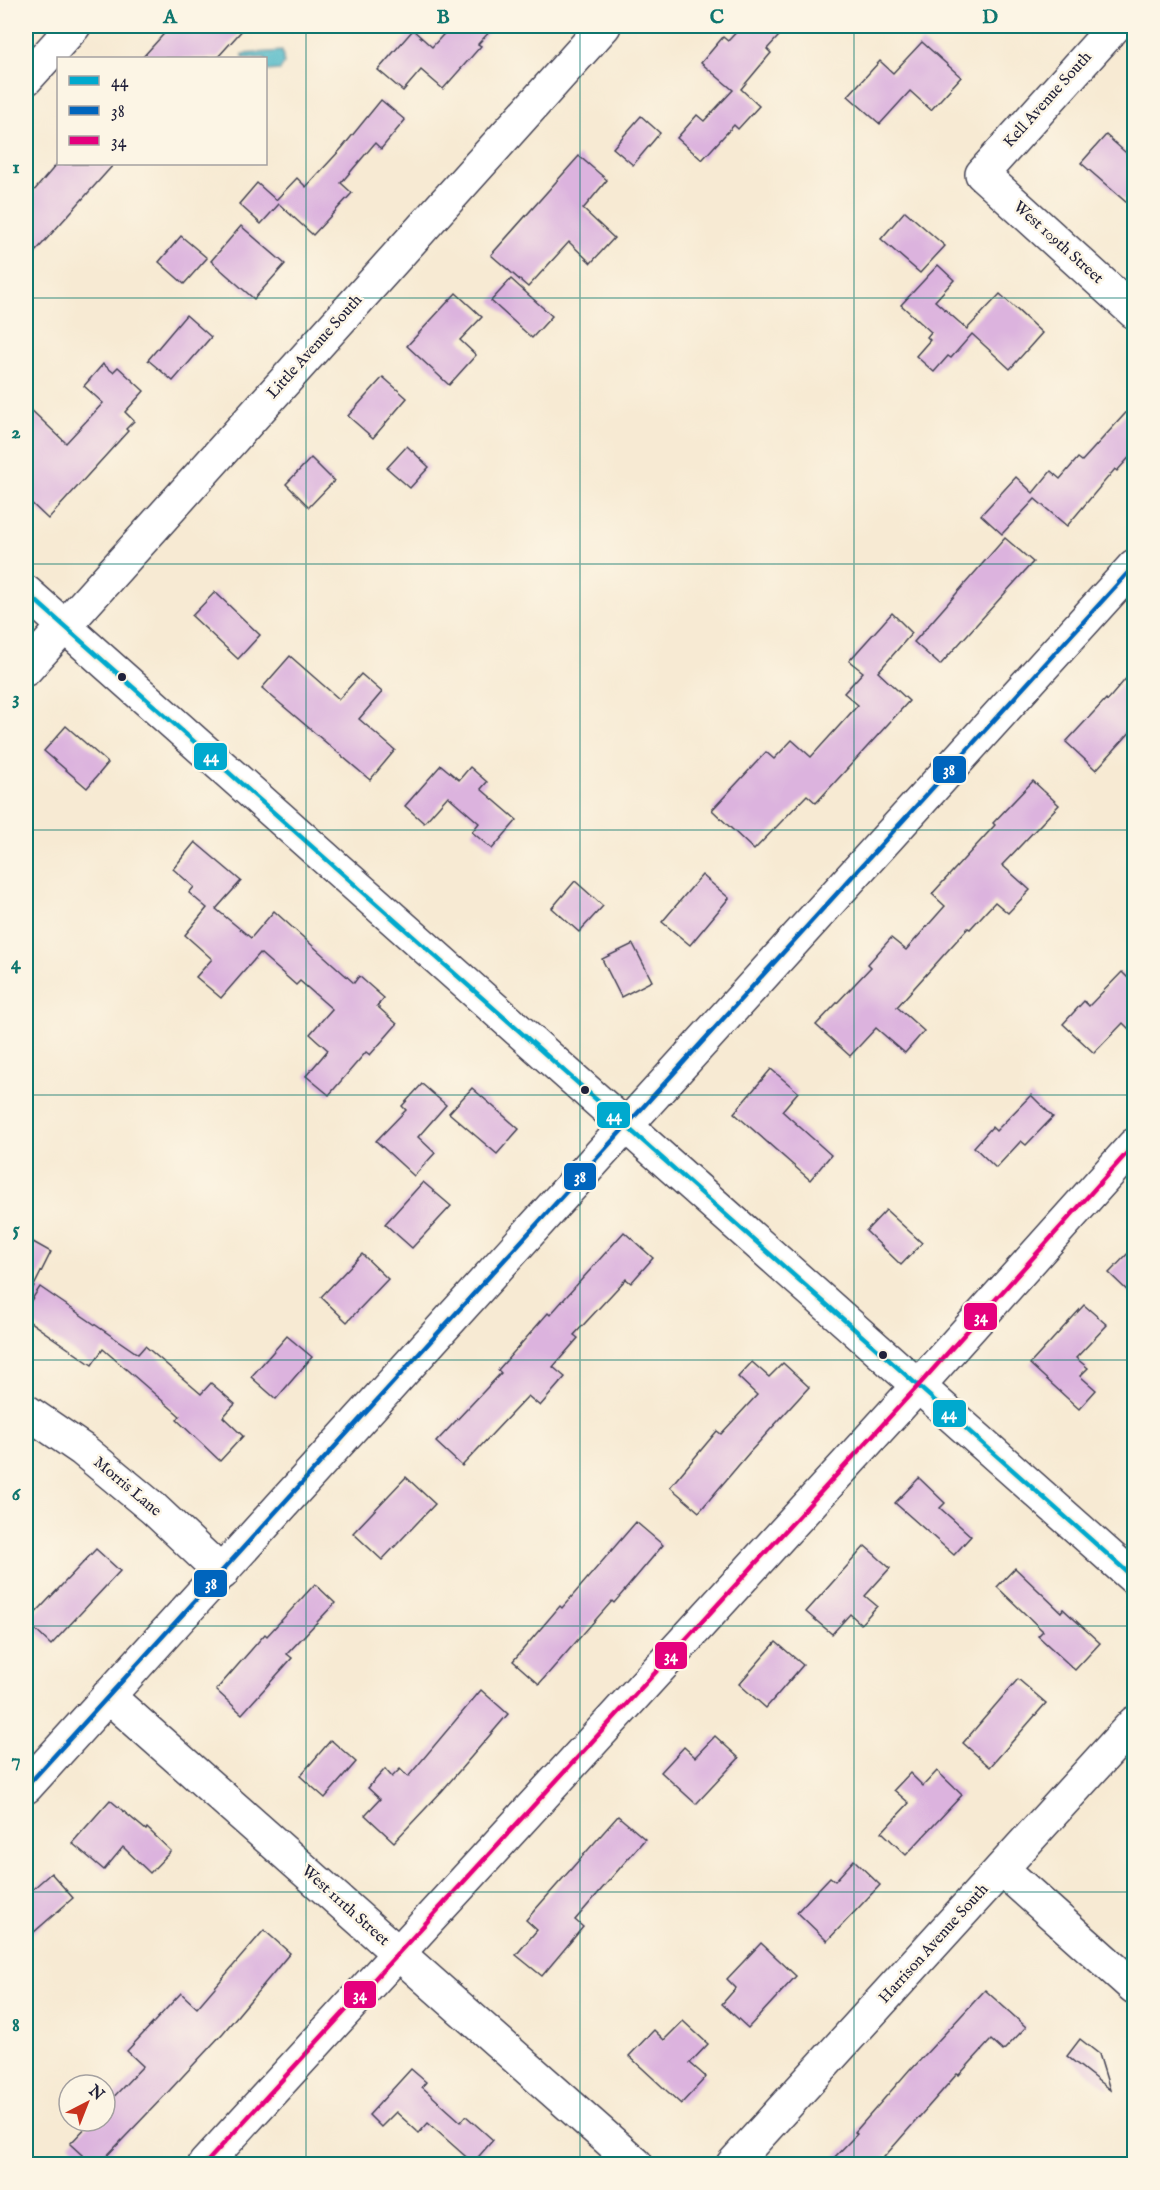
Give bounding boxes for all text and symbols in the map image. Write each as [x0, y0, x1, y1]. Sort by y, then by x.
text: A [162, 5, 178, 30]
text: B [436, 5, 450, 30]
text: C [710, 5, 724, 30]
text: D [982, 5, 998, 30]
street label: Kell Avenue South [1000, 47, 1097, 152]
legend [57, 57, 267, 165]
text: 44 [111, 71, 129, 94]
text: 38 [111, 101, 125, 124]
text: 34 [111, 131, 127, 154]
text: 1 [12, 155, 20, 180]
street label: West 109th Street [1009, 197, 1108, 289]
street label: Little Avenue South [263, 290, 367, 403]
text: 2 [11, 420, 21, 445]
unlabelled marker [116, 671, 128, 683]
text: 3 [12, 686, 20, 711]
line badge: 44 [193, 742, 228, 771]
text: 44 [203, 748, 220, 768]
line badge: 38 [932, 755, 967, 784]
text: 38 [943, 761, 955, 781]
text: 4 [11, 951, 22, 976]
unlabelled marker [579, 1084, 591, 1096]
line badge: 44 [596, 1101, 631, 1129]
text: 44 [606, 1107, 623, 1127]
line badge: 38 [563, 1162, 597, 1191]
text: 38 [574, 1168, 586, 1188]
text: 5 [12, 1217, 20, 1242]
line badge: 34 [963, 1302, 998, 1331]
text: 34 [974, 1308, 989, 1328]
unlabelled marker [877, 1349, 889, 1361]
line badge: 44 [932, 1399, 967, 1428]
text: 44 [941, 1405, 958, 1425]
street label: Morris Lane [89, 1453, 165, 1521]
text: 6 [12, 1482, 22, 1507]
line badge: 38 [193, 1569, 228, 1598]
text: 38 [205, 1575, 217, 1595]
line badge: 34 [654, 1641, 688, 1670]
text: 34 [664, 1647, 679, 1667]
text: 7 [11, 1748, 21, 1773]
street label: West 111th Street [297, 1861, 394, 1951]
street label: Harrison Avenue South [875, 1880, 993, 2008]
line badge: 34 [343, 1980, 377, 2009]
text: 34 [353, 1986, 368, 2006]
text: 8 [12, 2013, 20, 2038]
north arrow [57, 2073, 117, 2133]
text: N [83, 2081, 108, 2106]

